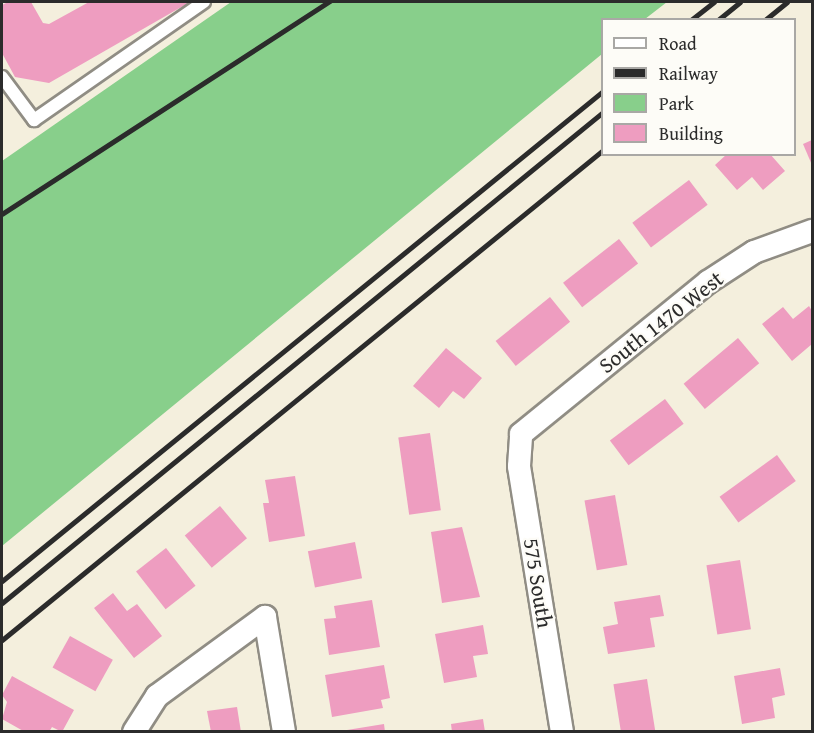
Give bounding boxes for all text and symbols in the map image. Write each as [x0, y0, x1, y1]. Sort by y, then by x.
legend [601, 18, 796, 156]
text: Road [659, 30, 697, 57]
text: Railway [659, 60, 718, 87]
text: Park [659, 90, 694, 117]
text: Building [659, 120, 723, 147]
street label: South 1470 West [593, 265, 729, 379]
street label: 575 South [518, 536, 558, 630]

